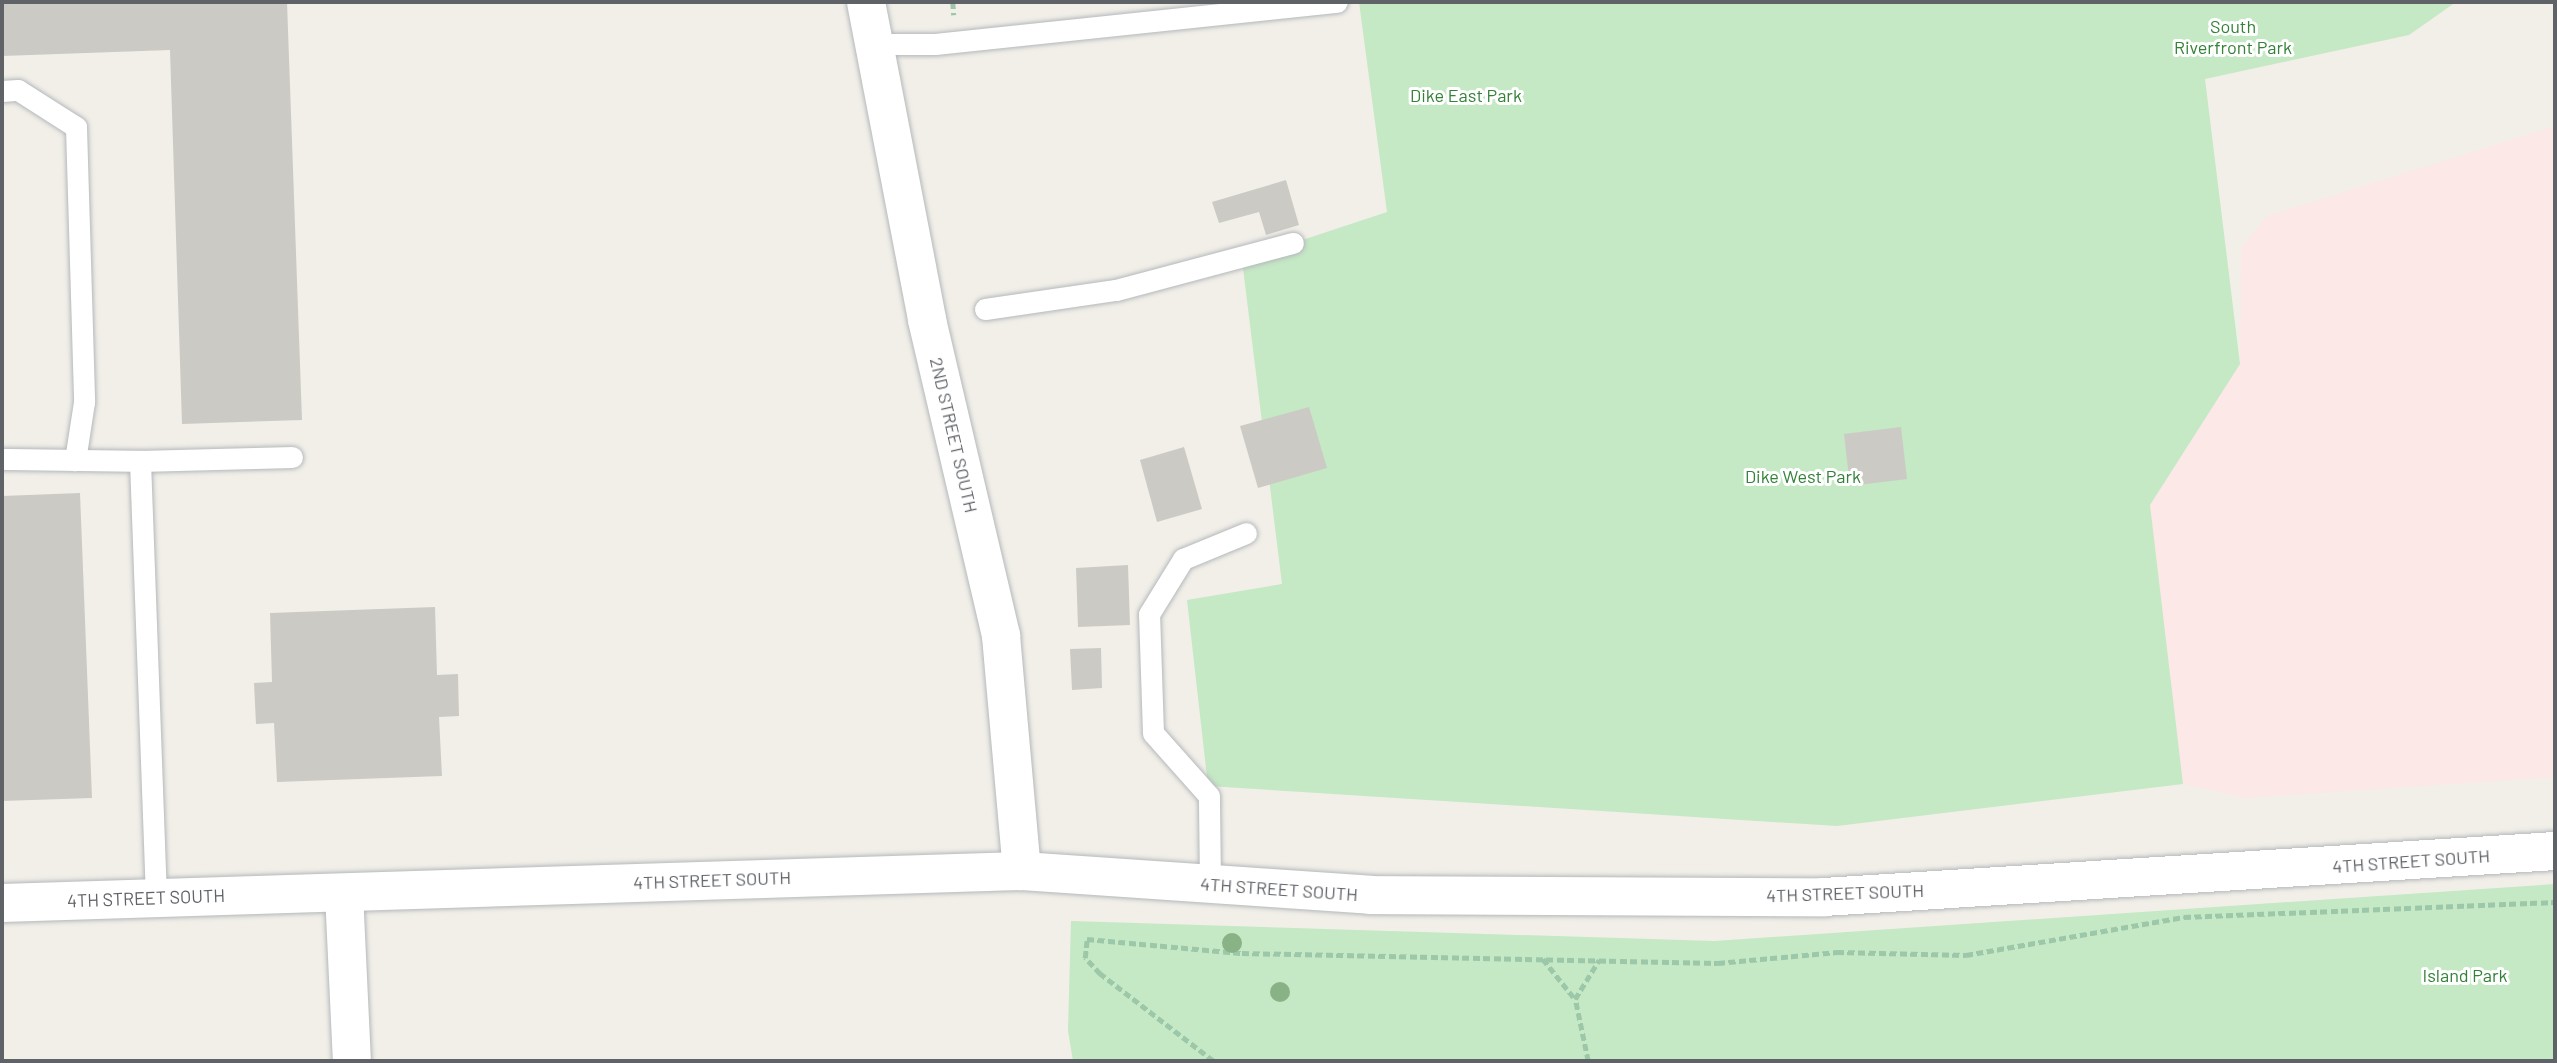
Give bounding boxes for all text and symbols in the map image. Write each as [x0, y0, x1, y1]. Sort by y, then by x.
park label: South Riverfront Park [2174, 16, 2292, 58]
park label: Dike East Park [1410, 84, 1522, 106]
street label: 2ND STREET SOUTH [926, 355, 982, 515]
park label: Dike West Park [1745, 465, 1861, 487]
street label: 4TH STREET SOUTH [2331, 845, 2491, 877]
street label: 4TH STREET SOUTH [633, 866, 791, 894]
street label: 4TH STREET SOUTH [1199, 873, 1359, 905]
street label: 4TH STREET SOUTH [1766, 879, 1924, 907]
street label: 4TH STREET SOUTH [67, 884, 225, 912]
park label: Island Park [2422, 964, 2508, 986]

